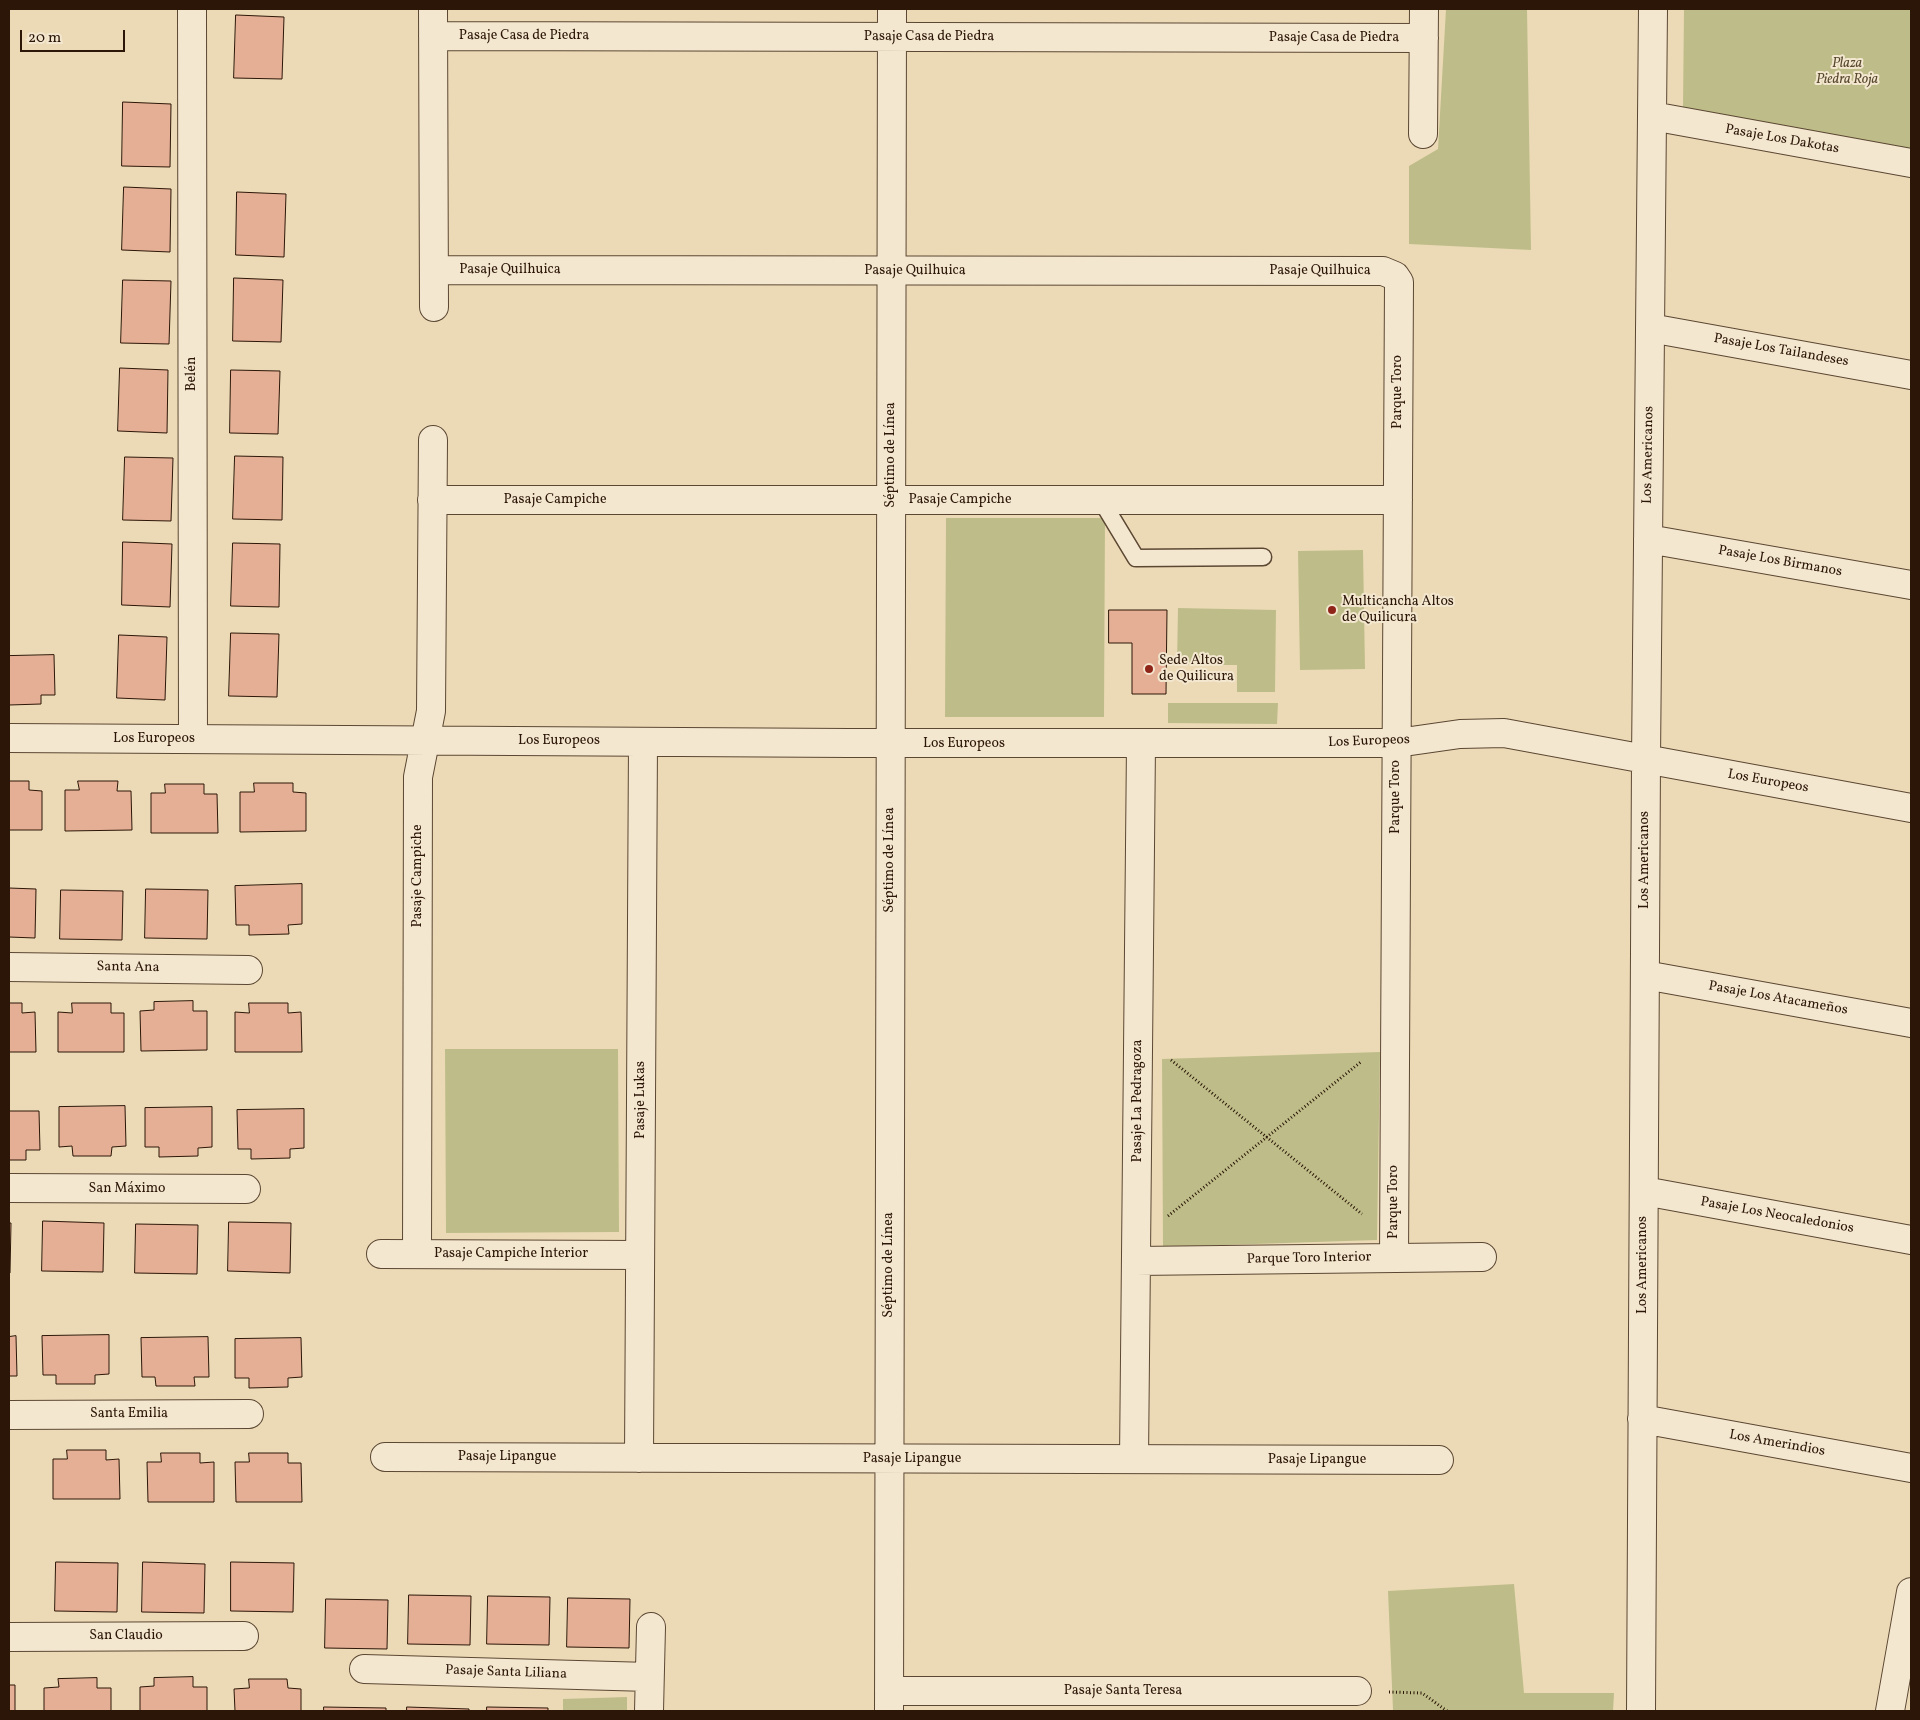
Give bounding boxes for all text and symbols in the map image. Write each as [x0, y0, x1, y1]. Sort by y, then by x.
scale bar [22, 20, 128, 52]
text: 20 m [28, 28, 61, 49]
street label: Pasaje Casa de Piedra [459, 28, 589, 44]
street label: Pasaje Casa de Piedra [864, 29, 994, 45]
street label: Pasaje Casa de Piedra [1269, 30, 1399, 46]
park label: Plaza Piedra Roja [1816, 56, 1878, 88]
street label: Pasaje Los Dakotas [1724, 122, 1840, 158]
street label: Pasaje Quilhuica [459, 262, 561, 278]
street label: Pasaje Quilhuica [864, 263, 966, 279]
street label: Pasaje Quilhuica [1269, 263, 1371, 279]
street label: Pasaje Los Tailandeses [1712, 331, 1850, 371]
street label: Parque Toro [1390, 355, 1406, 429]
street label: Belén [184, 357, 200, 391]
street label: Séptimo de Línea [883, 402, 899, 508]
street label: Los Americanos [1640, 406, 1658, 504]
street label: Pasaje Campiche [503, 492, 607, 508]
street label: Pasaje Campiche [908, 492, 1012, 508]
street label: Pasaje Los Birmanos [1717, 543, 1843, 581]
place label: Multicancha Altos de Quilicura [1342, 594, 1454, 626]
marker: Multicancha Altos de Quilicura [1326, 604, 1338, 616]
place label: Sede Altos de Quilicura [1159, 653, 1234, 686]
marker: Sede Altos de Quilicura [1143, 663, 1155, 675]
street label: Los Europeos [113, 731, 195, 747]
street label: Los Europeos [1328, 732, 1410, 752]
street label: Los Europeos [518, 733, 600, 749]
street label: Los Europeos [923, 736, 1005, 752]
street label: Parque Toro [1388, 760, 1404, 834]
street label: Los Europeos [1726, 767, 1810, 797]
street label: Séptimo de Línea [882, 807, 898, 913]
street label: Los Americanos [1637, 811, 1653, 909]
street label: Pasaje Campiche [410, 824, 426, 928]
street label: Santa Ana [96, 959, 160, 977]
street label: Pasaje Los Atacameños [1707, 978, 1849, 1020]
street label: Pasaje La Pedragoza [1130, 1040, 1146, 1162]
street label: Pasaje Lukas [633, 1061, 649, 1139]
street label: Parque Toro [1386, 1165, 1402, 1239]
street label: San Máximo [88, 1181, 166, 1197]
street label: Pasaje Los Neocaledonios [1699, 1194, 1855, 1238]
street label: Séptimo de Línea [881, 1212, 897, 1318]
street label: Los Americanos [1635, 1216, 1651, 1314]
street label: Pasaje Campiche Interior [434, 1246, 588, 1262]
street label: Parque Toro Interior [1246, 1250, 1372, 1268]
street label: Santa Emilia [90, 1406, 168, 1422]
street label: Los Amerindios [1728, 1427, 1826, 1461]
street label: Pasaje Lipangue [458, 1449, 556, 1465]
street label: Pasaje Lipangue [863, 1451, 961, 1467]
street label: Pasaje Lipangue [1268, 1452, 1366, 1468]
street label: San Claudio [89, 1628, 163, 1644]
street label: Pasaje Santa Liliana [445, 1662, 567, 1684]
street label: Pasaje Santa Teresa [1064, 1683, 1182, 1699]

